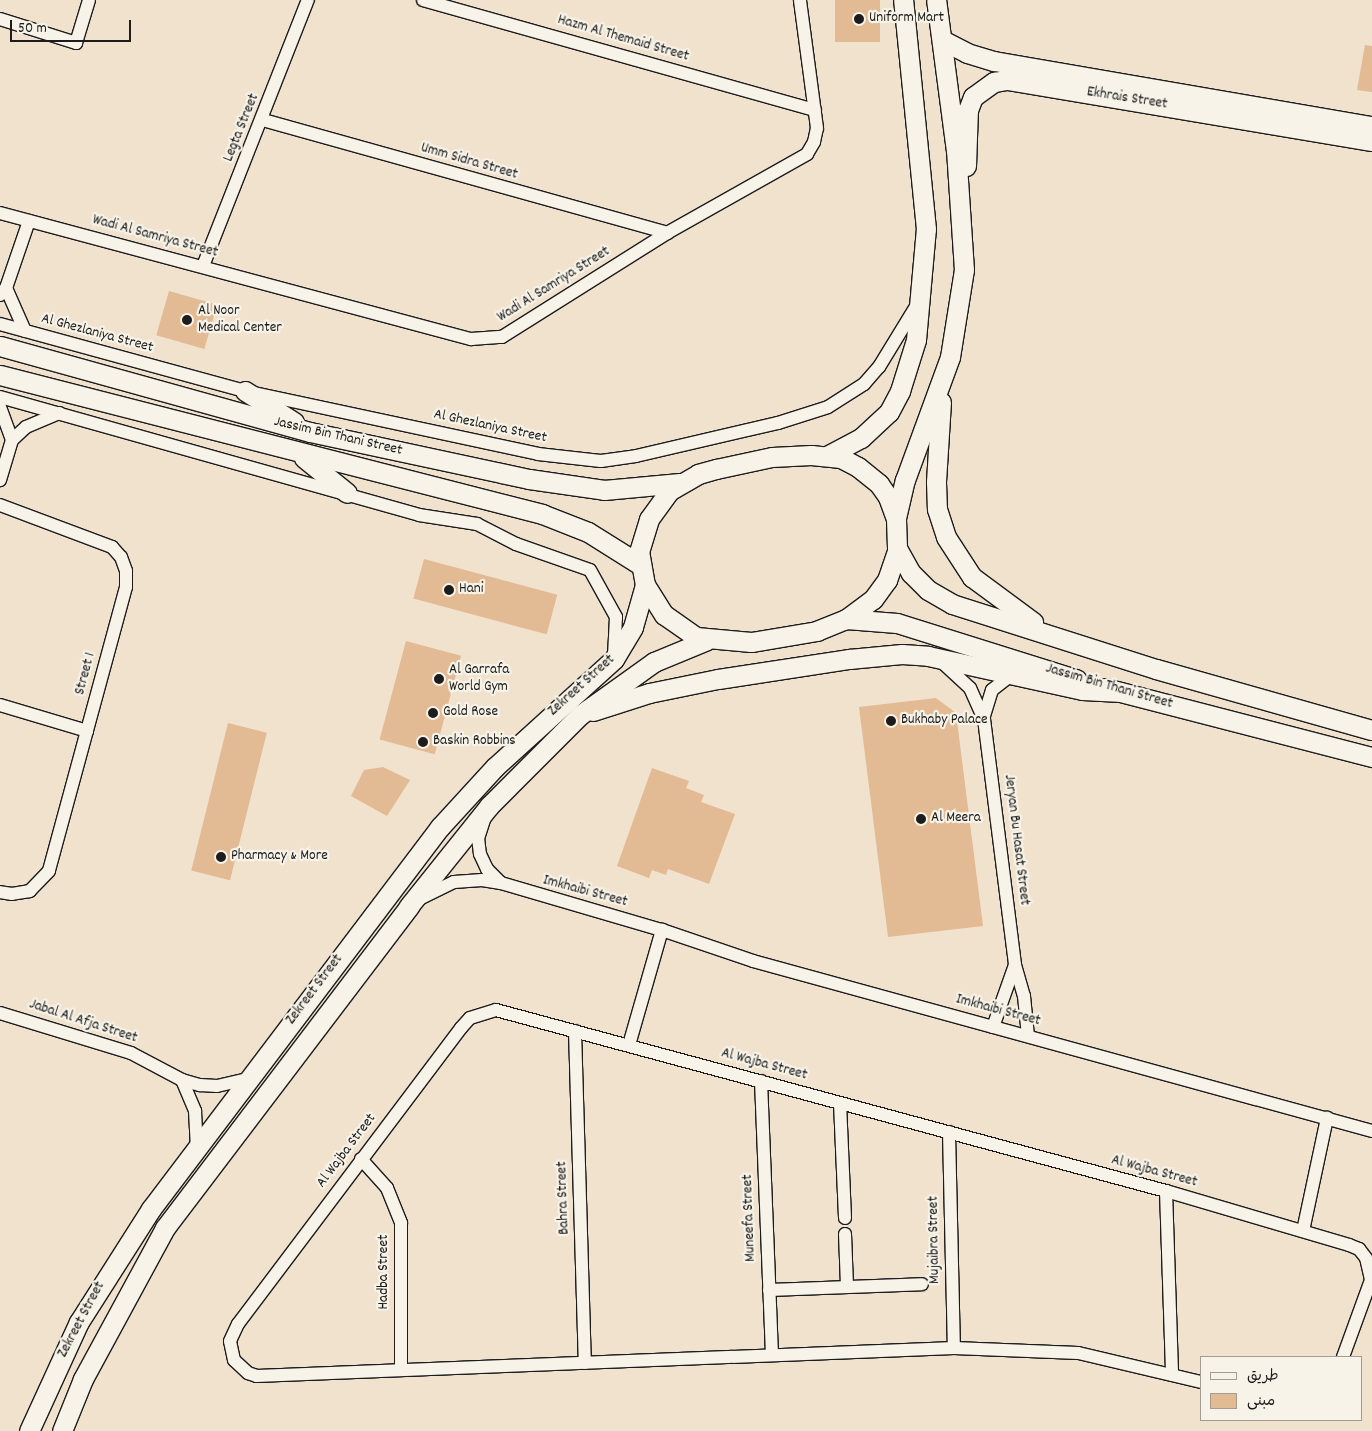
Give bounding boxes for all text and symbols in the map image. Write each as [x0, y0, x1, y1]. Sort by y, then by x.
scale bar [12, 10, 134, 42]
place label: Uniform Mart [869, 10, 944, 28]
street label: Hazm Al Themaid Street [555, 12, 691, 66]
marker: Uniform Mart [853, 13, 865, 25]
text: 50 m [18, 18, 47, 40]
street label: Ekhrais Street [1085, 84, 1169, 114]
street label: Legta Street [220, 91, 264, 165]
street label: Umm Sidra Street [418, 140, 520, 184]
street label: Wadi Al Samriya Street [90, 212, 220, 262]
street label: Wadi Al Samriya Street [494, 243, 614, 327]
place label: Al Noor Medical Center [198, 302, 282, 337]
street label: Al Ghezlaniya Street [39, 310, 155, 358]
marker: Al Noor Medical Center [180, 313, 194, 327]
street label: Al Ghezlaniya Street [432, 406, 548, 448]
street label: Jassim Bin Thani Street [272, 413, 404, 461]
place label: Hani [459, 581, 483, 599]
marker: Hani [443, 584, 455, 596]
street label: Street 1 [72, 651, 100, 697]
street label: Zekreet Street [545, 651, 619, 721]
street label: Jassim Bin Thani Street [1043, 660, 1175, 714]
place label: Al Garrafa World Gym [449, 661, 509, 696]
marker: Al Garrafa World Gym [433, 673, 445, 685]
place label: Gold Rose [443, 704, 498, 722]
marker: Gold Rose [427, 707, 439, 719]
place label: Bukhaby Palace [901, 712, 988, 730]
marker: Bukhaby Palace [885, 715, 897, 727]
place label: Baskin Robbins [433, 733, 516, 751]
marker: Baskin Robbins [417, 736, 429, 748]
street label: Jeryan Bu Hasat Street [999, 774, 1033, 906]
place label: Al Meera [931, 810, 981, 828]
marker: Al Meera [915, 813, 927, 825]
place label: Pharmacy & More [231, 848, 328, 866]
marker: Pharmacy & More [215, 851, 227, 863]
street label: Imkhaibi Street [541, 872, 629, 912]
street label: Zekreet Street [283, 951, 347, 1029]
street label: Imkhaibi Street [954, 991, 1042, 1031]
street label: Jabal Al Afja Street [27, 996, 139, 1048]
street label: Al Wajba Street [719, 1045, 809, 1085]
street label: Al Wajba Street [313, 1110, 381, 1192]
street label: Al Wajba Street [1109, 1152, 1199, 1192]
street label: Bahra Street [554, 1161, 574, 1235]
street label: Muneefa Street [739, 1174, 761, 1262]
street label: Mujaibra Street [925, 1196, 945, 1284]
street label: Hadba Street [376, 1234, 394, 1310]
street label: Zekreet Street [54, 1279, 110, 1361]
legend [1200, 1356, 1362, 1421]
text: طريق [1247, 1366, 1279, 1388]
text: مبنى [1247, 1391, 1275, 1413]

